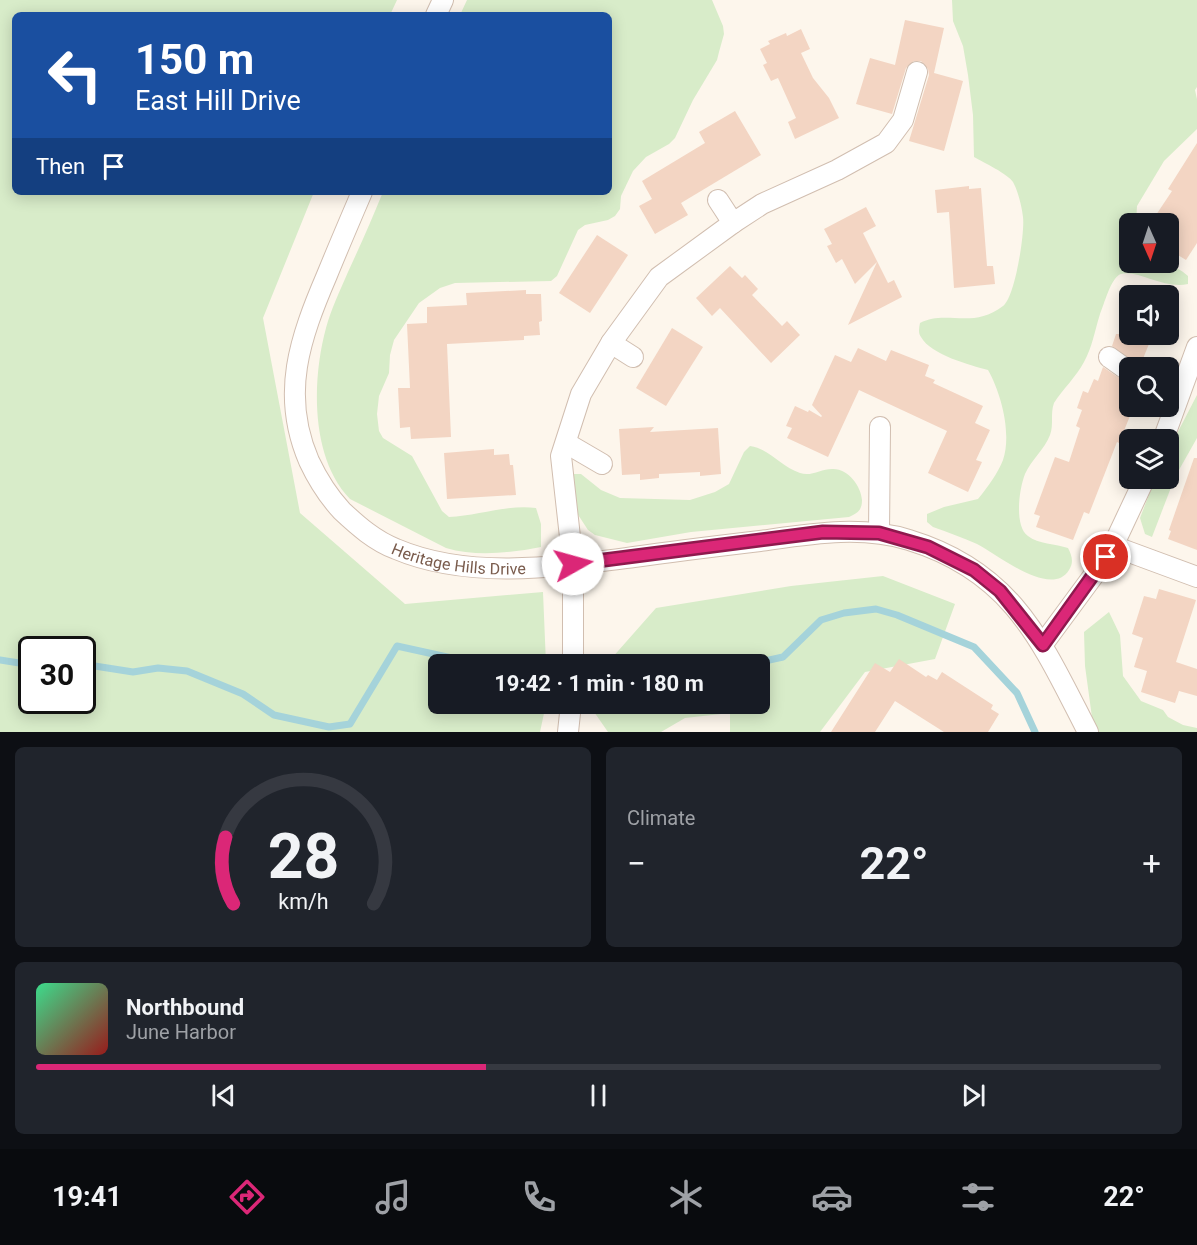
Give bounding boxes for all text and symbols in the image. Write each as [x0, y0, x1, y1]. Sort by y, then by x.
text: 150 m [135, 35, 254, 84]
icon: left [36, 36, 114, 114]
text: East Hill Drive [135, 85, 301, 117]
icon: arrive [97, 150, 130, 183]
text: Then [36, 154, 85, 179]
north arrow [1119, 213, 1179, 273]
map controls [1119, 213, 1179, 489]
button: sound [1119, 285, 1179, 345]
button: search [1119, 357, 1179, 417]
button: layers [1119, 429, 1179, 489]
pin [1080, 531, 1131, 582]
position arrow [541, 532, 605, 596]
street label: Heritage Hills Drive [389, 539, 526, 578]
icon: arrive [1089, 540, 1122, 573]
speed limit sign: 30 [18, 636, 96, 714]
text: 19:42 · 1 min · 180 m [494, 671, 704, 696]
text: Climate [627, 806, 695, 830]
text: 28 [267, 820, 339, 893]
text: 22° [859, 837, 929, 890]
text: − [627, 844, 646, 883]
text: + [1142, 844, 1161, 883]
text: km/h [278, 889, 328, 914]
text: Northbound [126, 995, 244, 1020]
text: June Harbor [126, 1020, 236, 1044]
icon: previous [207, 1079, 240, 1112]
icon: pause [582, 1079, 615, 1112]
icon: next [957, 1079, 990, 1112]
icon: directions [226, 1176, 268, 1218]
icon: music [372, 1176, 414, 1218]
icon: phone [518, 1176, 560, 1218]
icon: climate [665, 1176, 707, 1218]
icon: car [811, 1176, 853, 1218]
icon: filters [957, 1176, 999, 1218]
text: 19:41 [52, 1181, 122, 1213]
text: 22° [1103, 1181, 1145, 1213]

